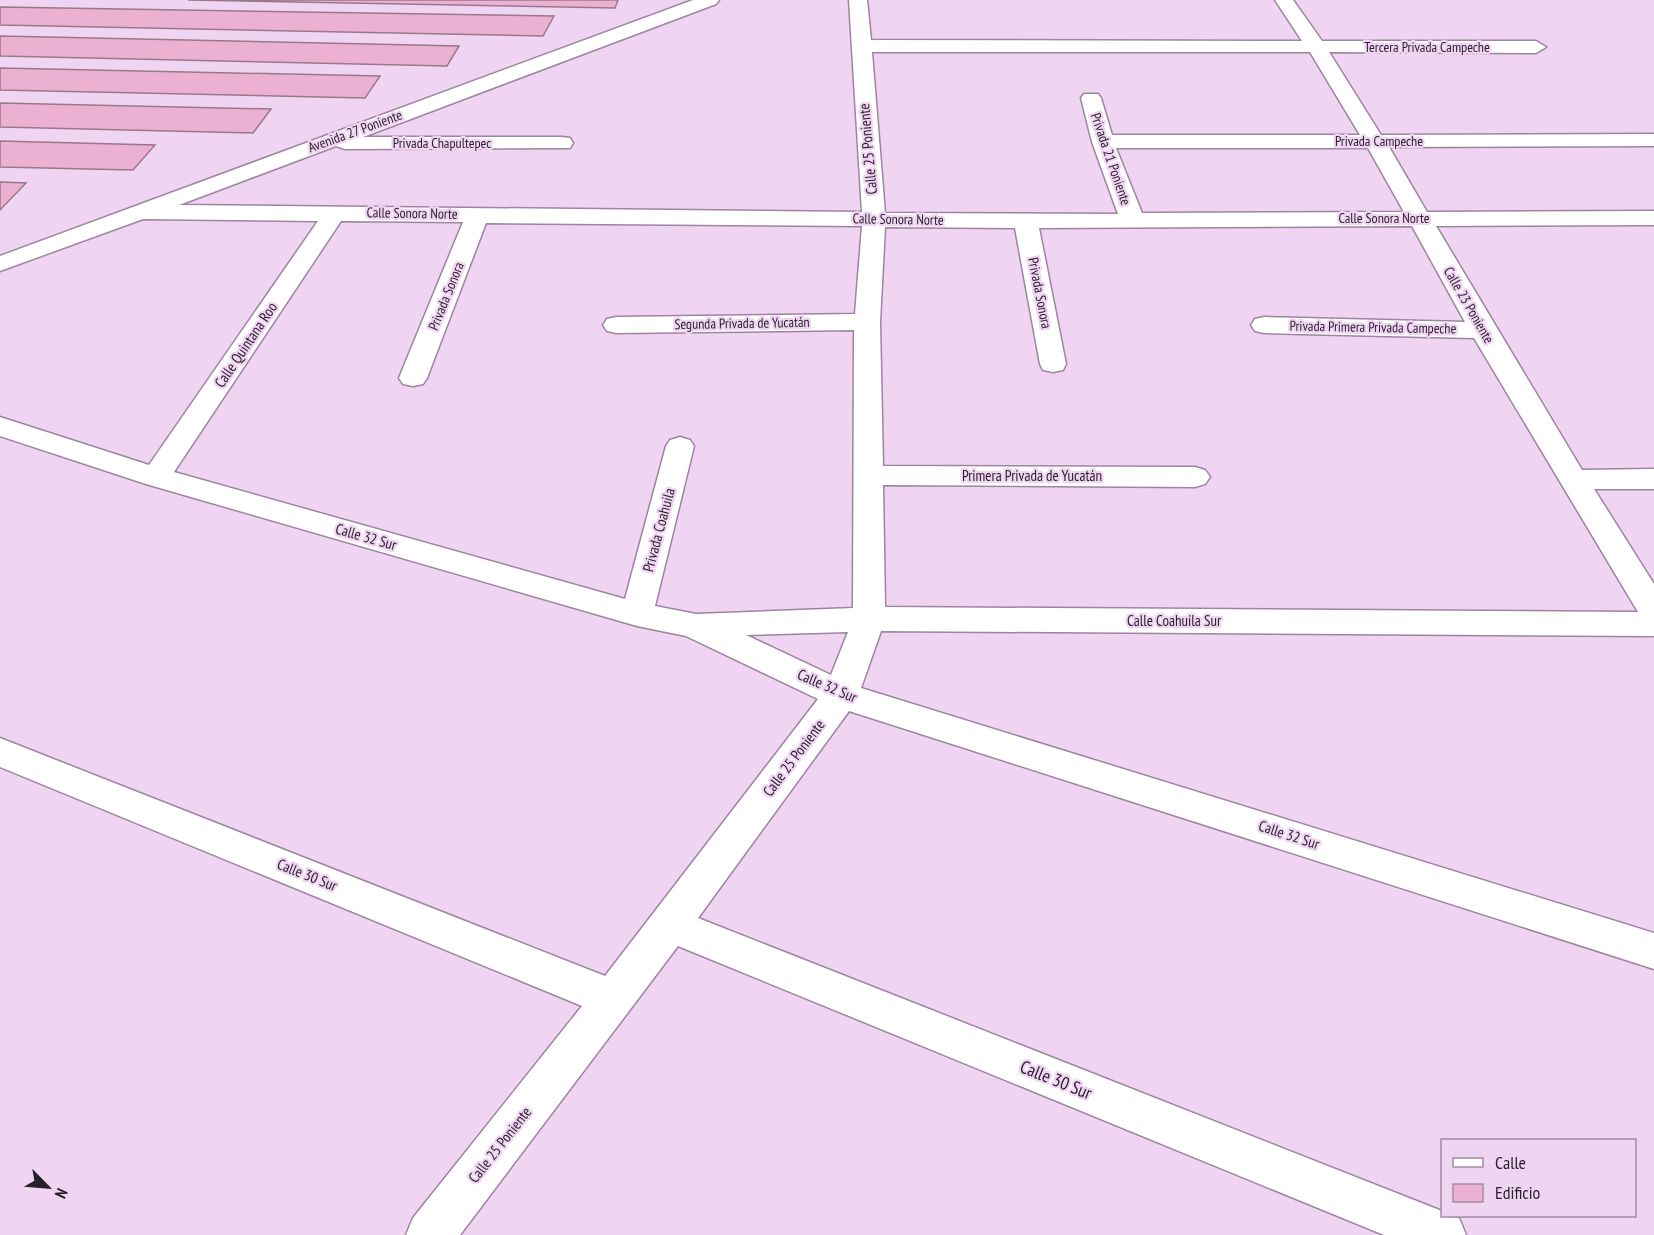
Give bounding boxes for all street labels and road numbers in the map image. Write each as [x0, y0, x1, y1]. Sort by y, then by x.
street label: Tercera Privada Campeche [1364, 38, 1490, 56]
street label: Calle 25 Poniente [854, 103, 881, 195]
street label: Avenida 27 Poniente [306, 106, 405, 156]
street label: Privada 21 Poniente [1087, 110, 1135, 208]
street label: Privada Campeche [1335, 132, 1423, 150]
street label: Privada Chapultepec [393, 134, 491, 152]
street label: Calle Sonora Norte [366, 203, 458, 223]
street label: Calle Sonora Norte [852, 209, 944, 229]
street label: Calle Sonora Norte [1338, 209, 1430, 227]
street label: Privada Sonora [1024, 256, 1056, 330]
street label: Privada Sonora [424, 259, 468, 333]
street label: Calle 23 Poniente [1440, 264, 1498, 347]
street label: Calle Quintana Roo [210, 298, 281, 391]
street label: Segunda Privada de Yucatán [674, 313, 810, 333]
street label: Privada Primera Privada Campeche [1290, 317, 1457, 337]
street label: Primera Privada de Yucatán [962, 466, 1102, 485]
street label: Privada Coahuila [638, 486, 679, 574]
street label: Calle 32 Sur [333, 519, 400, 555]
street label: Calle Coahuila Sur [1127, 611, 1222, 630]
street label: Calle 32 Sur [795, 665, 861, 707]
street label: Calle 25 Poniente [759, 716, 829, 800]
street label: Calle 32 Sur [1256, 816, 1323, 854]
street label: Calle 30 Sur [275, 854, 341, 895]
street label: Calle 30 Sur [1017, 1055, 1095, 1104]
street label: Calle 25 Poniente [464, 1103, 535, 1187]

